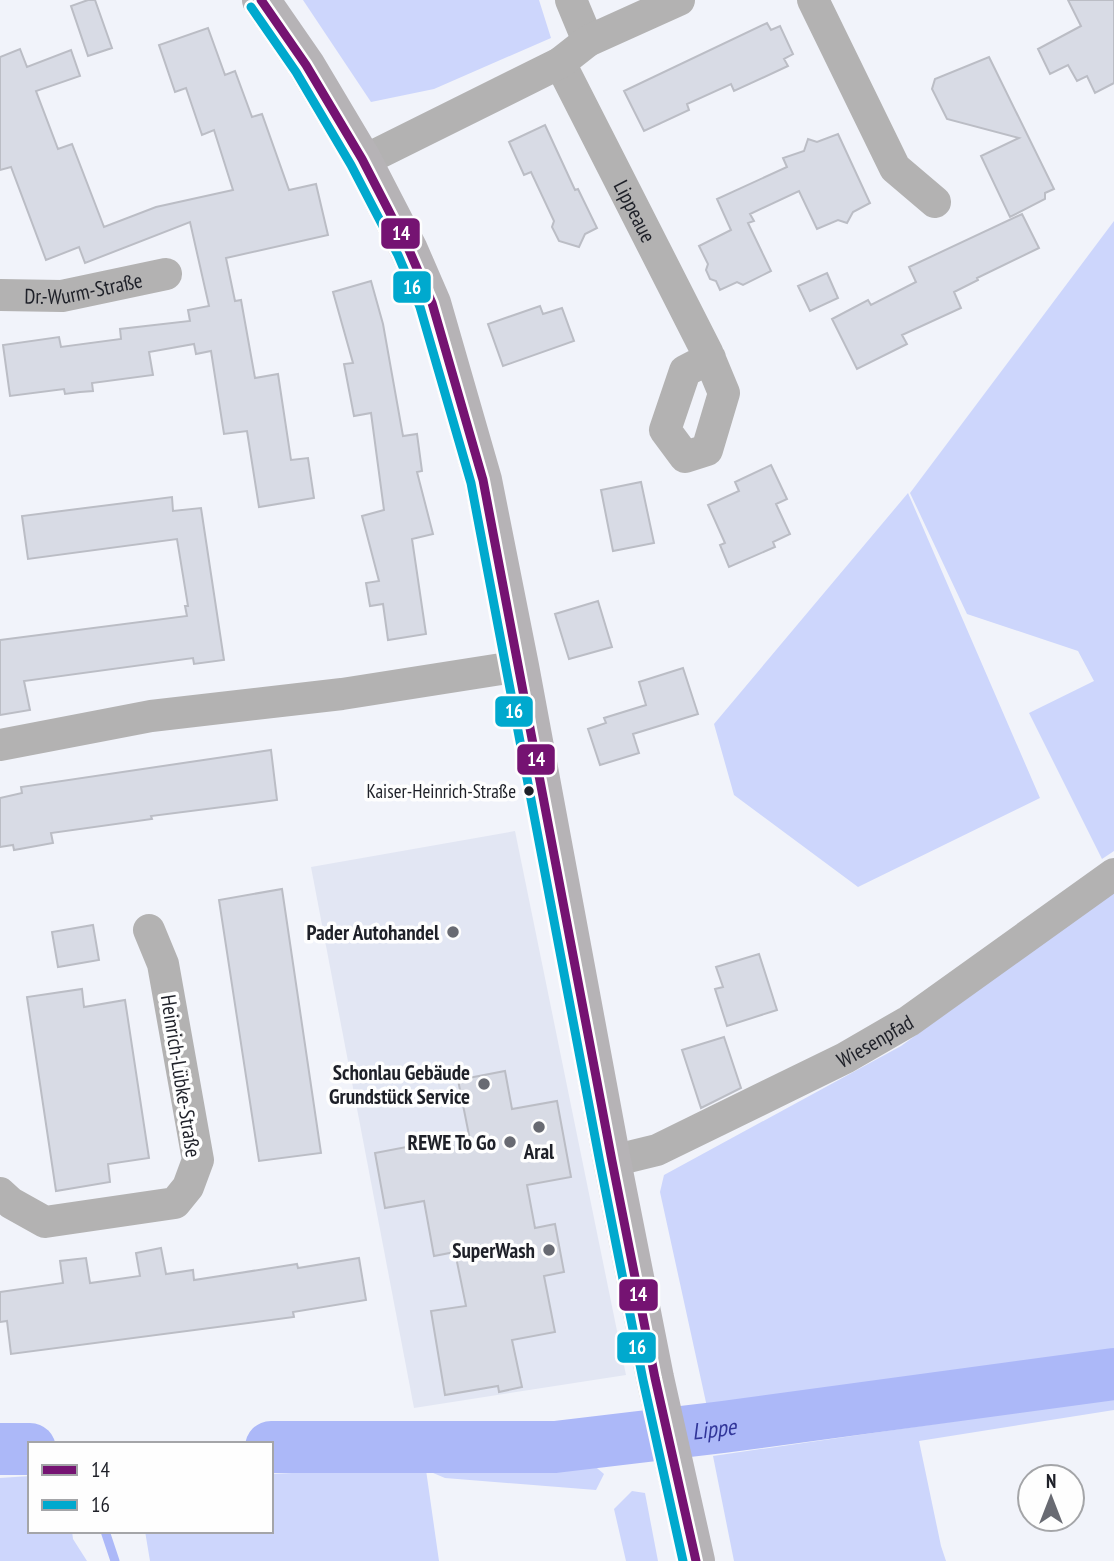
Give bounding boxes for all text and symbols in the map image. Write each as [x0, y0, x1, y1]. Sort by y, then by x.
street label: Lippeaue [608, 175, 662, 247]
line badge: 14 [380, 217, 421, 250]
text: 14 [392, 221, 410, 245]
street label: Dr.-Wurm-Straße [24, 266, 145, 309]
line badge: 16 [392, 270, 432, 304]
text: 16 [403, 275, 421, 299]
line badge: 16 [494, 695, 534, 728]
text: 16 [505, 699, 523, 723]
line badge: 14 [516, 743, 556, 776]
text: 14 [527, 747, 545, 771]
place label: Kaiser-Heinrich-Straße [367, 779, 516, 803]
marker: Kaiser-Heinrich-Straße [522, 784, 536, 798]
place label: Pader Autohandel [306, 919, 440, 946]
marker: Pader Autohandel [445, 924, 461, 940]
street label: Heinrich-Lübke-Straße [155, 993, 207, 1159]
street label: Wiesenpfad [832, 1008, 918, 1074]
place label: Schonlau Gebäude Grundstück Service [329, 1059, 470, 1110]
marker: Schonlau Gebäude Grundstück Service [476, 1076, 492, 1092]
marker: Aral [531, 1119, 547, 1135]
place label: REWE To Go [408, 1129, 496, 1156]
marker: REWE To Go [502, 1134, 518, 1150]
place label: Aral [523, 1138, 555, 1165]
place label: SuperWash [452, 1237, 535, 1264]
marker: SuperWash [541, 1242, 557, 1258]
line badge: 14 [618, 1278, 659, 1312]
text: 14 [629, 1282, 647, 1306]
line badge: 16 [616, 1331, 657, 1364]
text: 16 [628, 1335, 646, 1359]
water label: Lippe [690, 1411, 739, 1445]
legend [28, 1442, 273, 1533]
text: 14 [91, 1456, 110, 1483]
north arrow [1016, 1463, 1086, 1533]
text: N [1046, 1469, 1056, 1493]
text: 16 [91, 1491, 110, 1518]

